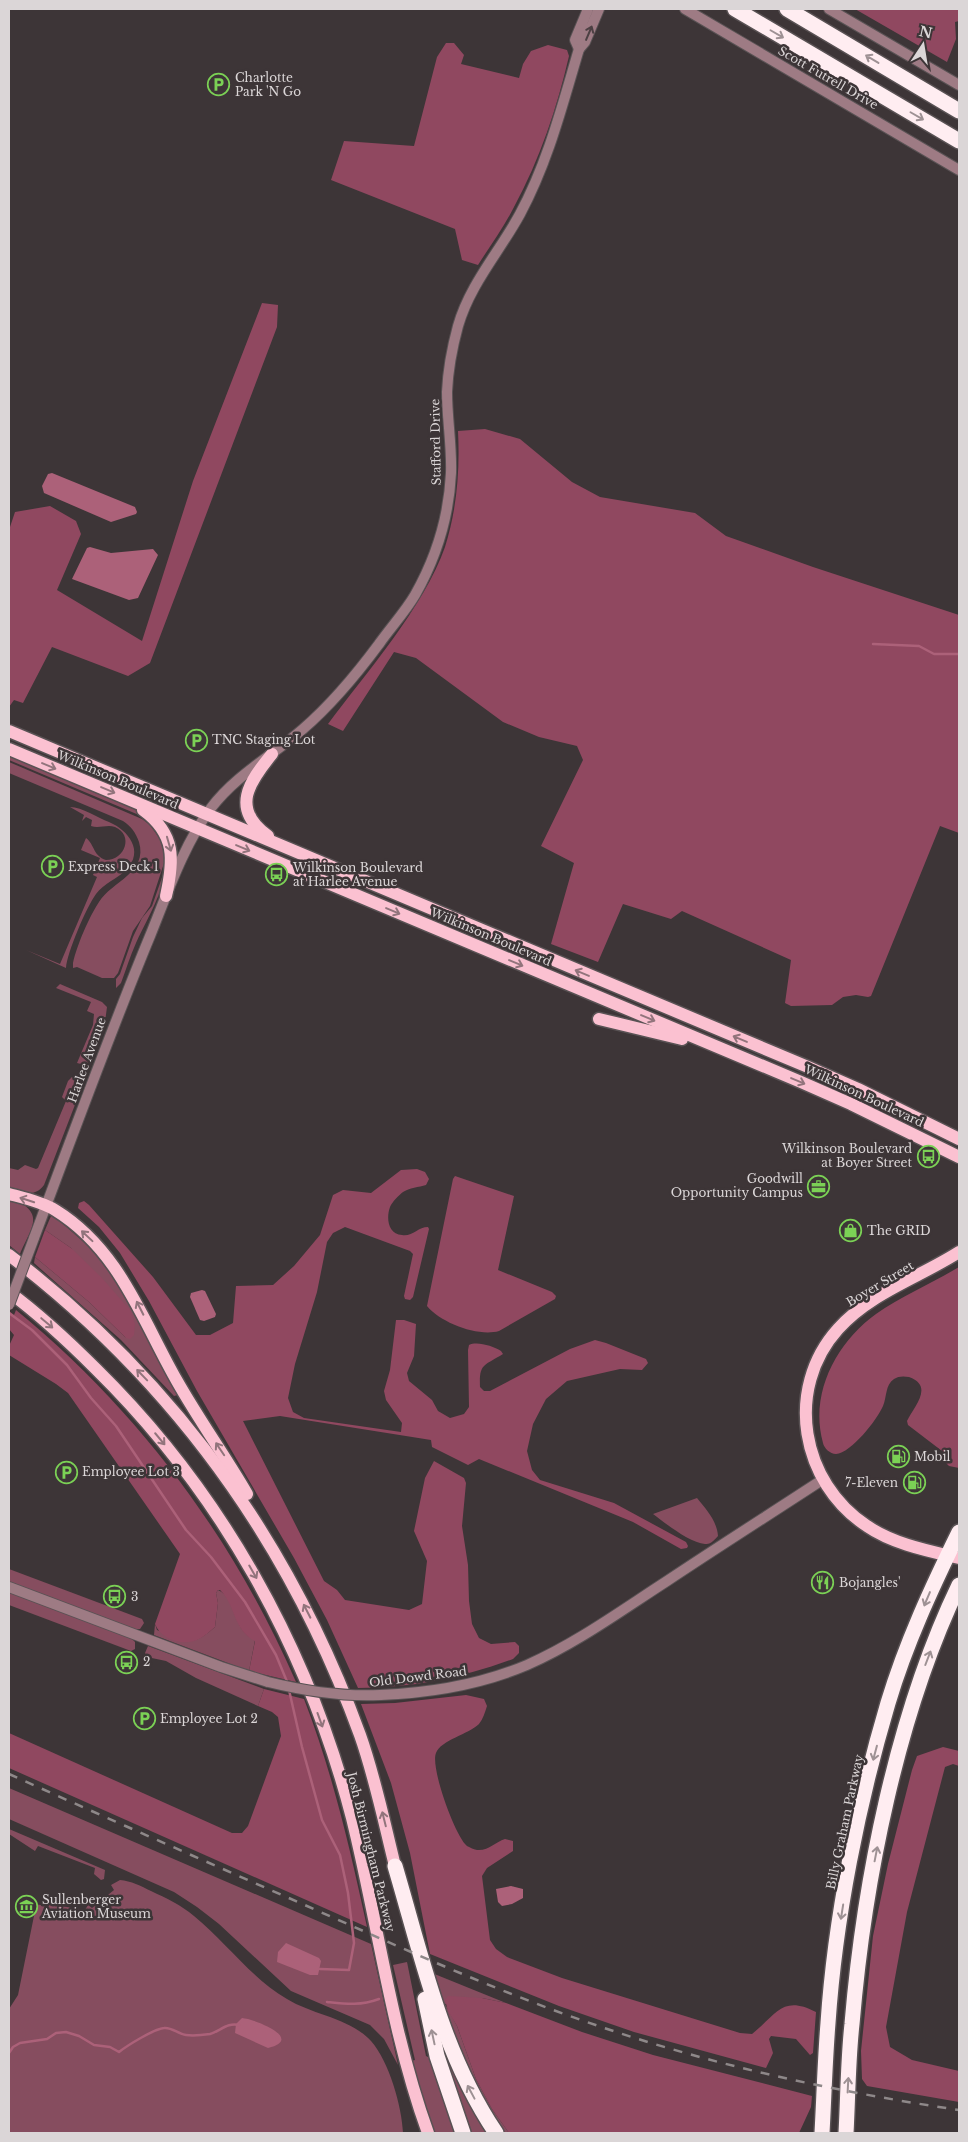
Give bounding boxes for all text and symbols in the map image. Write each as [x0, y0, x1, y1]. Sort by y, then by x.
north arrow [898, 20, 948, 70]
text: N [917, 22, 934, 42]
one-way arrow [584, 26, 594, 41]
one-way arrow [770, 29, 784, 39]
street label: Scott Futrell Drive [775, 43, 881, 112]
one-way arrow [866, 54, 880, 64]
place label: Charlotte Park 'N Go [235, 70, 301, 99]
parking icon: Charlotte Park 'N Go [207, 73, 231, 97]
one-way arrow [910, 112, 924, 122]
street label: Stafford Drive [427, 398, 444, 486]
parking icon: TNC Staging Lot [184, 728, 208, 752]
place label: TNC Staging Lot [212, 732, 316, 747]
street label: Wilkinson Boulevard [54, 747, 181, 812]
one-way arrow [41, 762, 57, 771]
one-way arrow [100, 787, 115, 796]
one-way arrow [164, 836, 174, 852]
one-way arrow [235, 844, 250, 853]
parking icon: Express Deck 1 [40, 855, 64, 879]
place label: Express Deck 1 [68, 859, 159, 874]
place label: Wilkinson Boulevard at Harlee Avenue [292, 860, 423, 889]
bus stop icon: Wilkinson Boulevard at Harlee Avenue [265, 863, 289, 887]
street label: Wilkinson Boulevard [427, 904, 554, 969]
one-way arrow [385, 907, 400, 916]
one-way arrow [508, 959, 523, 968]
one-way arrow [575, 967, 590, 977]
one-way arrow [640, 1014, 655, 1023]
street label: Harlee Avenue [64, 1015, 109, 1105]
one-way arrow [733, 1033, 748, 1043]
street label: Wilkinson Boulevard [801, 1061, 926, 1130]
one-way arrow [790, 1076, 805, 1086]
place label: Wilkinson Boulevard at Boyer Street [781, 1141, 912, 1170]
bus stop icon: Wilkinson Boulevard at Boyer Street [916, 1144, 940, 1168]
place label: Goodwill Opportunity Campus [671, 1171, 803, 1200]
office icon: Goodwill Opportunity Campus [807, 1174, 831, 1198]
one-way arrow [20, 1194, 36, 1204]
shop icon: The GRID [839, 1219, 863, 1243]
place label: The GRID [867, 1223, 931, 1238]
one-way arrow [81, 1230, 93, 1242]
street label: Boyer Street [843, 1257, 917, 1310]
one-way arrow [135, 1301, 144, 1316]
one-way arrow [40, 1317, 53, 1329]
one-way arrow [136, 1368, 148, 1381]
one-way arrow [155, 1432, 166, 1445]
one-way arrow [215, 1442, 225, 1456]
fuel station icon: Mobil [886, 1445, 910, 1469]
place label: Mobil [914, 1449, 951, 1464]
parking icon: Employee Lot 3 [54, 1460, 78, 1484]
place label: Employee Lot 3 [82, 1464, 180, 1479]
fuel station icon: 7-Eleven [902, 1471, 926, 1495]
place label: 7-Eleven [845, 1475, 898, 1490]
one-way arrow [248, 1565, 258, 1579]
restaurant icon: Bojangles' [811, 1571, 835, 1595]
place label: Bojangles' [839, 1575, 901, 1590]
bus stop icon: 3 [103, 1585, 127, 1609]
place label: 3 [131, 1589, 138, 1604]
one-way arrow [921, 1591, 931, 1606]
one-way arrow [302, 1604, 312, 1619]
bus stop icon: 2 [115, 1650, 139, 1674]
one-way arrow [924, 1651, 934, 1666]
place label: 2 [143, 1654, 150, 1669]
street label: Old Dowd Road [368, 1663, 468, 1690]
parking icon: Employee Lot 2 [132, 1707, 156, 1731]
place label: Employee Lot 2 [160, 1711, 258, 1726]
one-way arrow [316, 1712, 325, 1727]
one-way arrow [869, 1744, 879, 1760]
street label: Billy Graham Parkway [823, 1753, 866, 1891]
street label: Josh Birmingham Parkway [344, 1769, 399, 1934]
one-way arrow [379, 1811, 388, 1827]
one-way arrow [872, 1846, 882, 1862]
place label: Sullenberger Aviation Museum [41, 1892, 151, 1921]
museum icon: Sullenberger Aviation Museum [14, 1895, 38, 1919]
one-way arrow [837, 1903, 847, 1919]
one-way arrow [428, 2029, 437, 2045]
one-way arrow [844, 2077, 853, 2093]
one-way arrow [466, 2084, 476, 2099]

